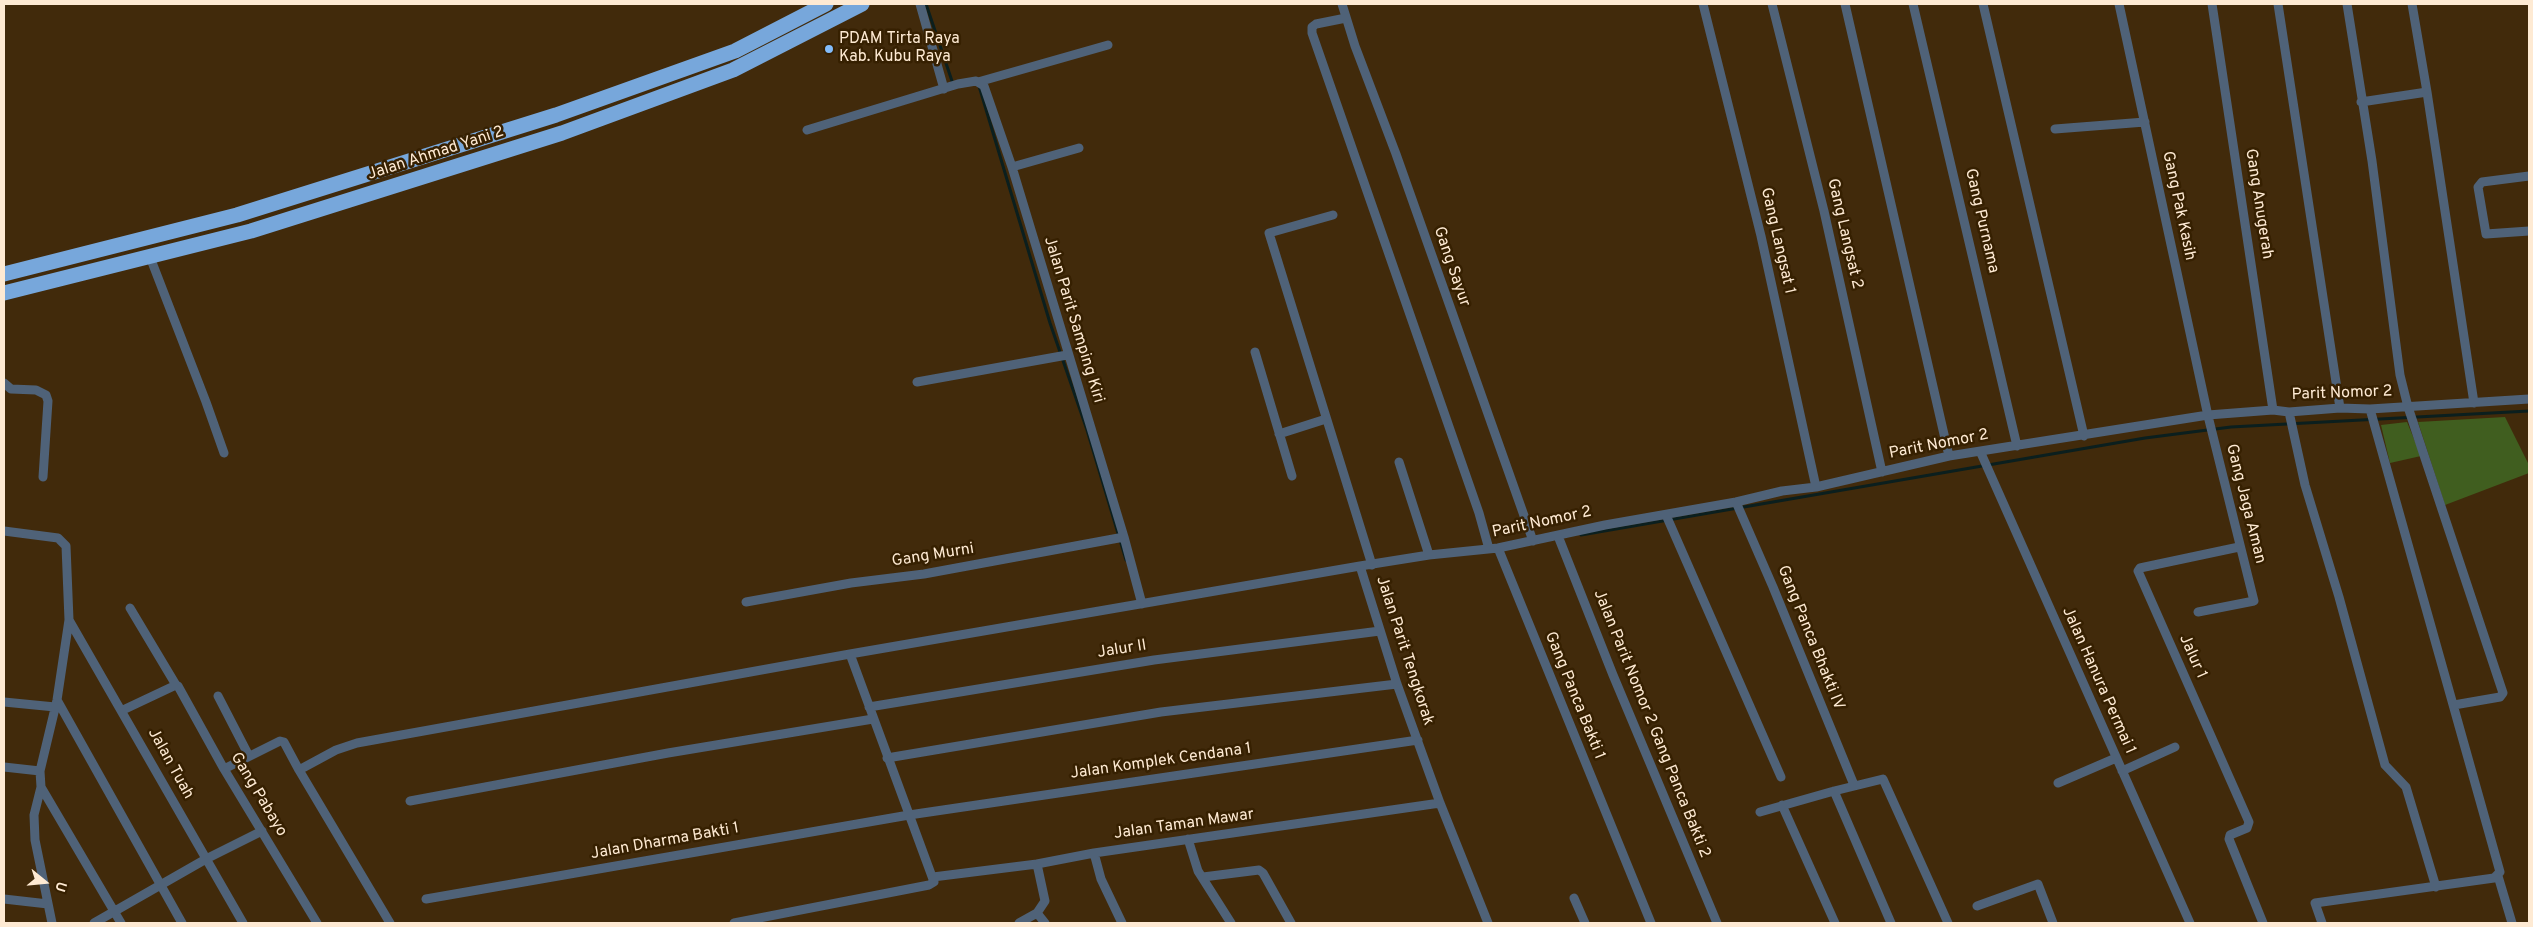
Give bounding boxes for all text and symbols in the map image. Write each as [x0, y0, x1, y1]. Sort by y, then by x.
place label: PDAM Tirta Raya Kab. Kubu Raya [839, 30, 960, 68]
marker: PDAM Tirta Raya Kab. Kubu Raya [823, 43, 835, 55]
street label: Jalan Ahmad Yani 2 [365, 123, 507, 185]
street label: Gang Anugerah [2240, 147, 2276, 261]
street label: Gang Pak Kasih [2157, 150, 2199, 262]
street label: Gang Purnama [1960, 167, 2002, 275]
street label: Gang Langsat 2 [1822, 177, 1866, 291]
street label: Gang Langsat 1 [1755, 186, 1799, 296]
street label: Gang Sayur [1428, 224, 1474, 310]
street label: Jalan Parit Samping Kiri [1039, 234, 1107, 406]
street label: Parit Nomor 2 [2291, 383, 2393, 405]
street label: Parit Nomor 2 [1888, 426, 1990, 464]
street label: Gang Jaga Aman [2221, 442, 2269, 566]
street label: Parit Nomor 2 [1491, 503, 1593, 543]
street label: Gang Murni [891, 540, 975, 572]
street label: Gang Panca Bhakti IV [1772, 563, 1848, 713]
street label: Jalan Parit Tengkorak [1371, 574, 1437, 728]
street label: Jalan Parit Nomor 2 Gang Panca Bakti 2 [1588, 587, 1714, 861]
street label: Jalan Hanura Permai 1 [2057, 604, 2139, 758]
street label: Gang Panca Bakti 1 [1540, 629, 1608, 763]
street label: Jalur 1 [2174, 632, 2210, 682]
street label: Jalur II [1096, 637, 1148, 663]
street label: Jalan Tuah [143, 725, 197, 803]
street label: Jalan Komplek Cendana 1 [1069, 740, 1253, 784]
street label: Gang Pabayo [225, 749, 291, 841]
street label: Jalan Taman Mawar [1113, 806, 1255, 844]
street label: Jalan Dharma Bakti 1 [589, 820, 741, 864]
north arrow [20, 857, 70, 907]
text: U [50, 879, 69, 894]

